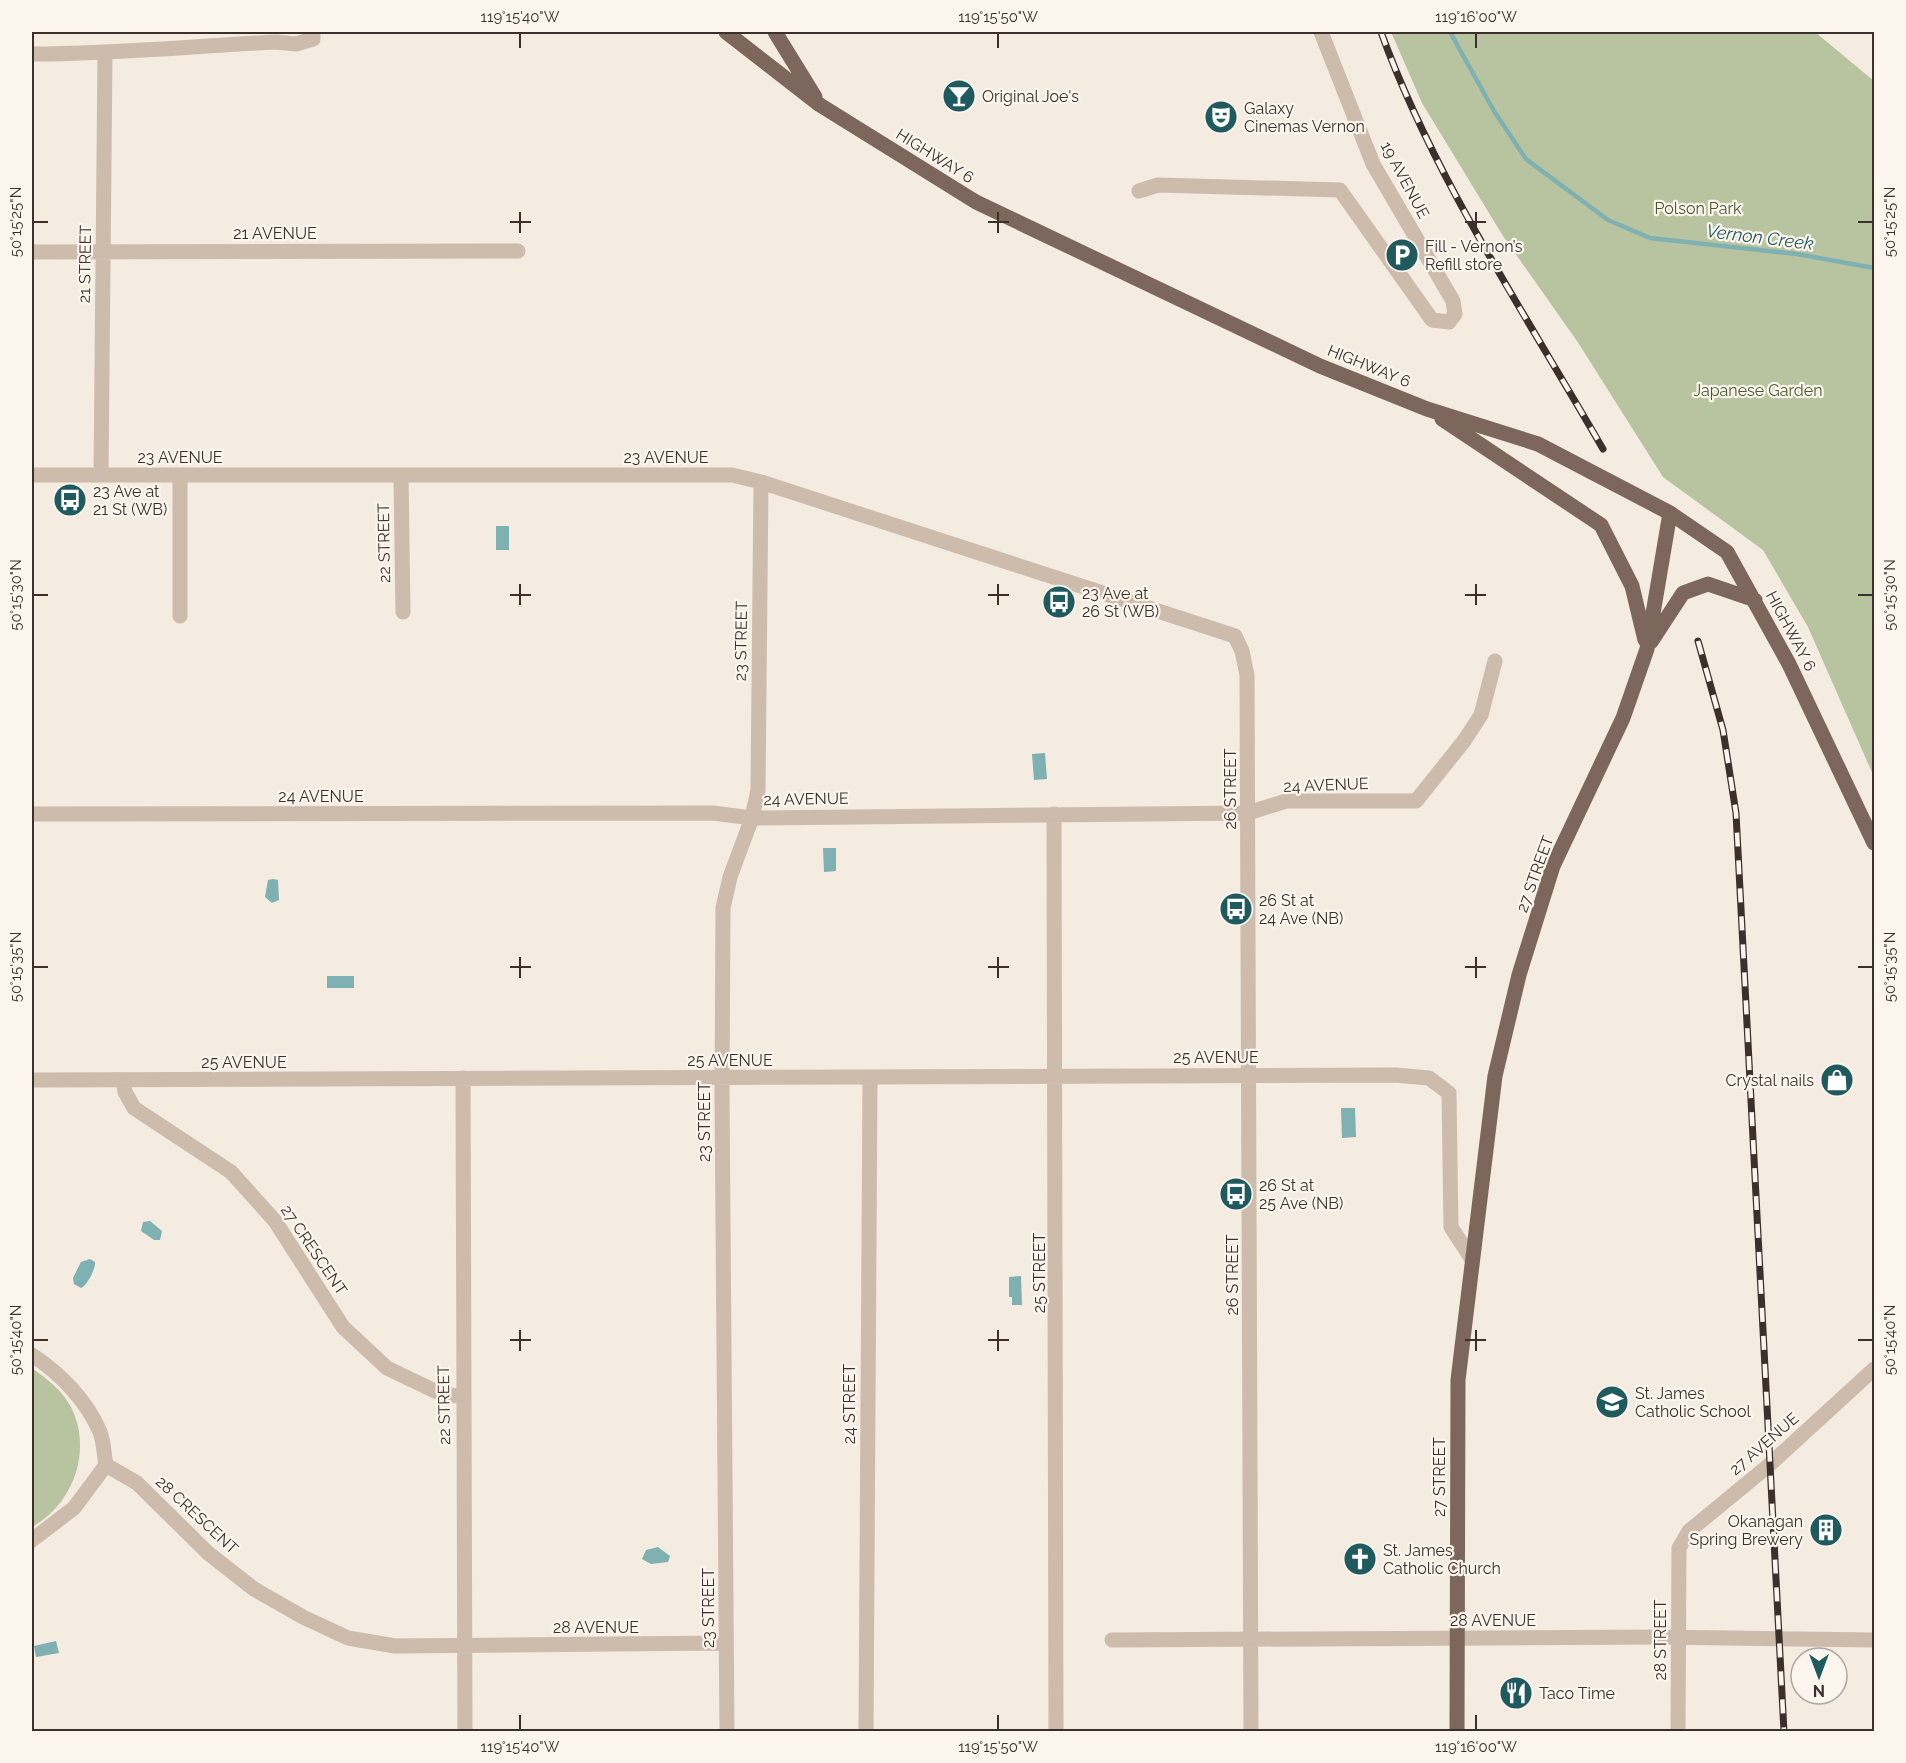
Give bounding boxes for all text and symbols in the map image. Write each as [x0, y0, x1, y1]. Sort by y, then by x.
text: 119°15'40"W [481, 8, 560, 26]
text: 119°15'50"W [958, 8, 1038, 26]
text: 119°16'00"W [1435, 8, 1517, 26]
bar icon: Original Joe's [941, 78, 977, 114]
place label: Original Joe's [982, 87, 1079, 106]
theatre icon: Galaxy Cinemas Vernon [1203, 99, 1239, 135]
place label: Galaxy Cinemas Vernon [1244, 99, 1365, 136]
street label: HIGHWAY 6 [893, 125, 977, 187]
street label: 19 AVENUE [1377, 138, 1433, 222]
text: 50°15'25"N [7, 187, 25, 257]
text: 50°15'25"N [1881, 187, 1899, 257]
park label: Polson Park [1654, 199, 1742, 218]
water label: Vernon Creek [1705, 220, 1815, 254]
street label: 21 STREET [75, 224, 95, 303]
street label: 21 AVENUE [233, 224, 317, 243]
parking icon: Fill - Vernon’s Refill store [1384, 237, 1420, 273]
place label: Fill - Vernon’s Refill store [1425, 237, 1523, 274]
street label: HIGHWAY 6 [1325, 341, 1413, 391]
park label: Japanese Garden [1693, 381, 1823, 400]
street label: 23 AVENUE [137, 448, 223, 467]
street label: 23 AVENUE [623, 448, 709, 467]
bus stop icon: 23 Ave at 21 St (WB) [52, 482, 88, 518]
place label: 23 Ave at 21 St (WB) [93, 482, 167, 519]
street label: 22 STREET [374, 503, 394, 583]
text: 50°15'30"N [7, 559, 25, 631]
text: 50°15'30"N [1881, 559, 1899, 631]
bus stop icon: 23 Ave at 26 St (WB) [1041, 584, 1077, 620]
place label: 23 Ave at 26 St (WB) [1082, 584, 1159, 621]
street label: HIGHWAY 6 [1762, 588, 1820, 674]
street label: 23 STREET [731, 601, 751, 681]
street label: 26 STREET [1221, 748, 1240, 830]
street label: 24 AVENUE [1283, 774, 1369, 796]
street label: 24 AVENUE [278, 787, 364, 806]
street label: 24 AVENUE [763, 789, 849, 809]
street label: 27 STREET [1512, 833, 1558, 915]
bus stop icon: 26 St at 24 Ave (NB) [1218, 891, 1254, 927]
place label: 26 St at 24 Ave (NB) [1259, 891, 1343, 928]
text: 50°15'35"N [7, 932, 25, 1002]
text: 50°15'35"N [1881, 932, 1899, 1002]
street label: 25 AVENUE [1173, 1048, 1259, 1067]
street label: 25 AVENUE [687, 1051, 773, 1070]
street label: 25 AVENUE [201, 1053, 287, 1072]
shop icon: Crystal nails [1819, 1062, 1855, 1098]
place label: Crystal nails [1726, 1071, 1814, 1090]
street label: 23 STREET [695, 1082, 714, 1162]
bus stop icon: 26 St at 25 Ave (NB) [1218, 1176, 1254, 1212]
place label: 26 St at 25 Ave (NB) [1259, 1176, 1343, 1213]
street label: 27 CRESCENT [277, 1201, 351, 1299]
street label: 25 STREET [1030, 1233, 1049, 1313]
street label: 26 STREET [1223, 1234, 1242, 1316]
text: 50°15'40"N [7, 1305, 25, 1375]
text: 50°15'40"N [1881, 1305, 1899, 1375]
street label: 24 STREET [840, 1364, 859, 1444]
street label: 22 STREET [434, 1365, 454, 1445]
school or university icon: St. James Catholic School [1594, 1384, 1630, 1420]
place label: St. James Catholic School [1635, 1384, 1751, 1421]
street label: 27 AVENUE [1726, 1409, 1803, 1479]
street label: 27 STREET [1430, 1437, 1449, 1517]
street label: 28 CRESCENT [152, 1472, 242, 1558]
place label: Okanagan Spring Brewery [1689, 1512, 1803, 1549]
building icon: Okanagan Spring Brewery [1808, 1512, 1844, 1548]
church icon: St. James Catholic Church [1342, 1541, 1378, 1577]
place label: St. James Catholic Church [1383, 1541, 1501, 1578]
street label: 23 STREET [699, 1568, 718, 1648]
street label: 28 STREET [1651, 1599, 1670, 1681]
street label: 28 AVENUE [1450, 1611, 1536, 1630]
street label: 28 AVENUE [553, 1618, 639, 1637]
north arrow [1789, 1646, 1849, 1706]
restaurant icon: Taco Time [1498, 1675, 1534, 1711]
text: N [1813, 1681, 1825, 1700]
place label: Taco Time [1539, 1684, 1615, 1703]
text: 119°15'40"W [481, 1738, 560, 1756]
text: 119°15'50"W [958, 1738, 1038, 1756]
text: 119°16'00"W [1435, 1738, 1517, 1756]

